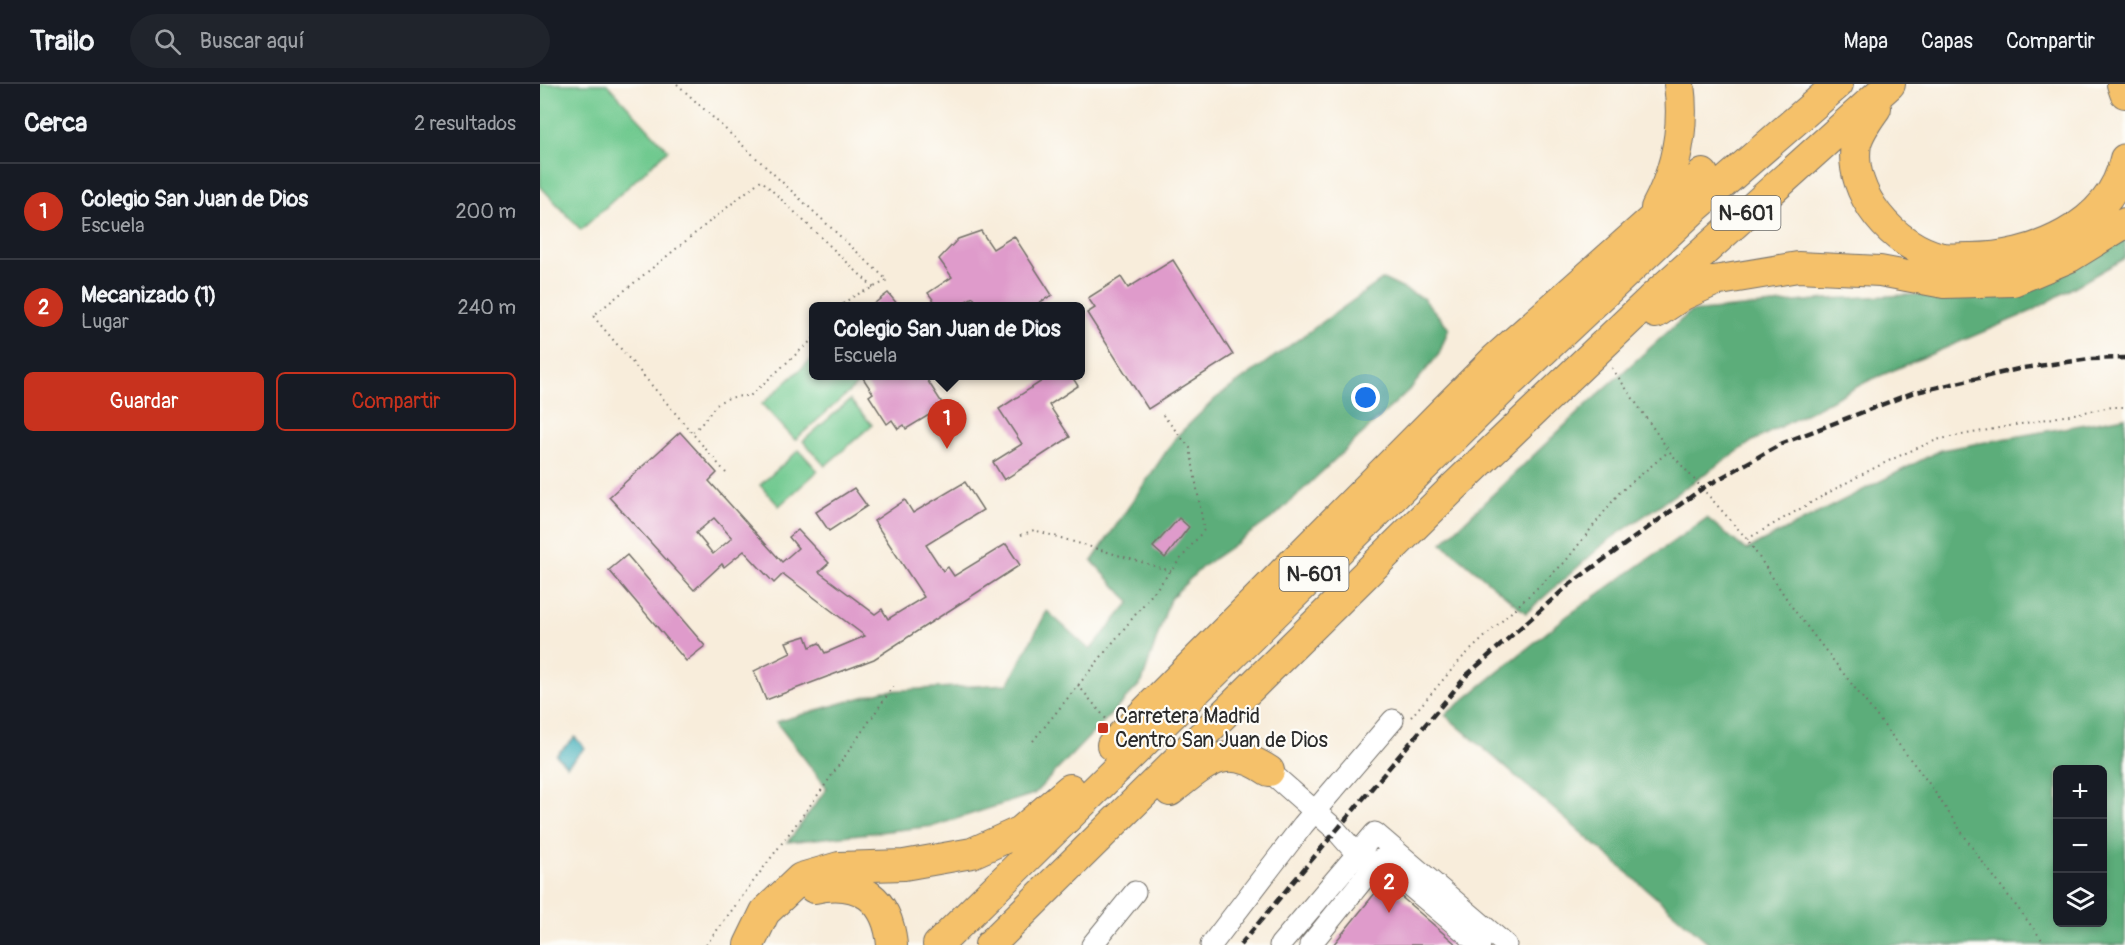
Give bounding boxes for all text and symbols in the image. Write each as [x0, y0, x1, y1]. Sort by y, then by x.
search box [130, 14, 550, 68]
text: Trailo [30, 24, 94, 59]
icon: search [151, 25, 184, 58]
text: Buscar aquí [199, 27, 305, 55]
text: Mapa [1844, 28, 1888, 55]
text: Capas [1921, 28, 1973, 55]
text: Compartir [2006, 28, 2095, 55]
text: Cerca [24, 107, 87, 139]
text: 2 resultados [414, 111, 516, 136]
text: Colegio San Juan de Dios [81, 185, 308, 213]
road number: N-601 [1712, 196, 1780, 230]
text: 1 [40, 199, 47, 224]
text: 200 m [455, 199, 516, 224]
text: Escuela [81, 213, 144, 238]
text: Mecanizado (1) [81, 281, 217, 309]
text: 2 [38, 295, 49, 320]
text: 240 m [457, 295, 516, 320]
popup [809, 302, 1085, 380]
text: Lugar [81, 309, 129, 334]
text: Colegio San Juan de Dios [833, 315, 1061, 343]
text: Escuela [833, 343, 897, 368]
button: Guardar [24, 372, 264, 431]
button: Compartir [276, 372, 516, 431]
your location [1351, 383, 1380, 412]
pin: 1 [928, 400, 966, 449]
road number: N-601 [1280, 557, 1348, 591]
place label: Carretera Madrid Centro San Juan de Dios [1115, 703, 1329, 754]
marker: Carretera Madrid Centro San Juan de Dios [1096, 721, 1110, 735]
map controls [2053, 765, 2107, 927]
button: + [2053, 765, 2107, 819]
button: − [2053, 819, 2107, 873]
pin: 2 [1370, 864, 1408, 913]
button: layers [2053, 873, 2107, 927]

